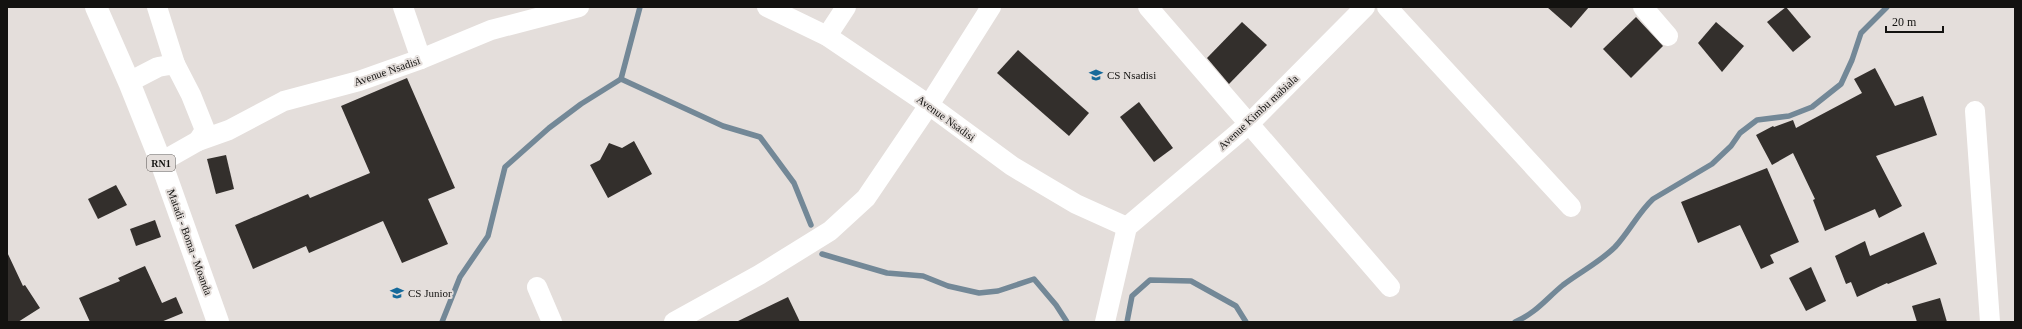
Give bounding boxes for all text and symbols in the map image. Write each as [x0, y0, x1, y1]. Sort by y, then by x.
scale bar [1886, 8, 1943, 34]
text: 20 m [1892, 15, 1917, 29]
street label: Avenue Nsadisi [352, 54, 422, 88]
school or university icon: CS Nsadisi [1088, 67, 1104, 83]
place label: CS Nsadisi [1107, 69, 1156, 81]
street label: Avenue Kimbu mabiala [1216, 72, 1300, 152]
street label: Avenue Nsadisi [914, 93, 978, 143]
road number: RN1 [147, 155, 175, 171]
street label: Matadi - Boma - Moanda [165, 187, 215, 297]
school or university icon: CS Junior [389, 285, 405, 301]
place label: CS Junior [408, 287, 452, 299]

